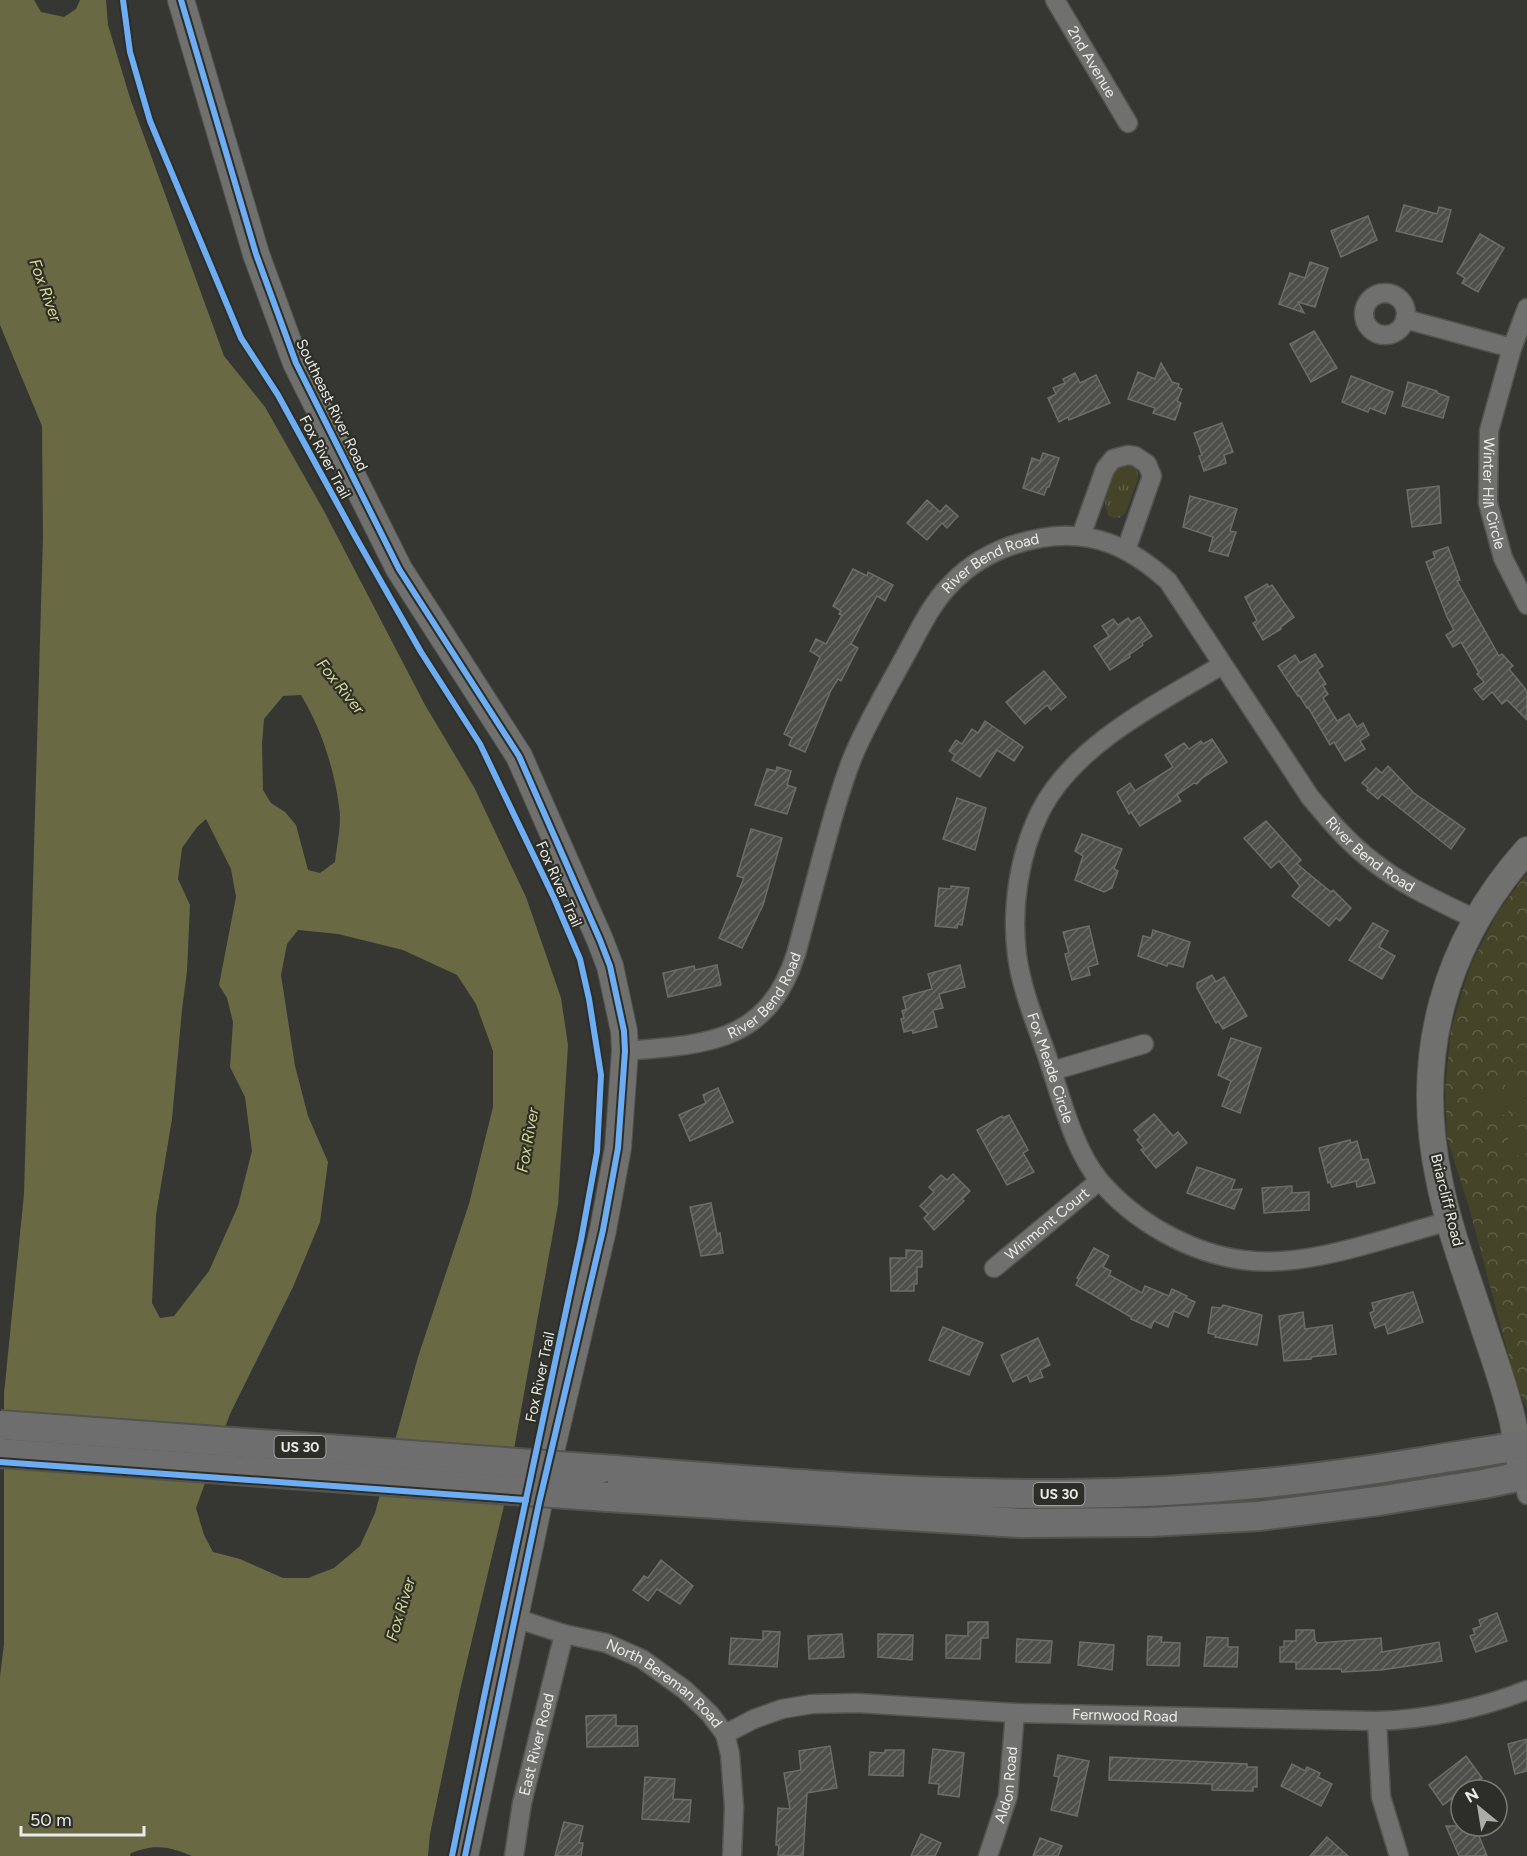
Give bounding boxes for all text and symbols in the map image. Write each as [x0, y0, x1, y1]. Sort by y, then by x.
street label: 2nd Avenue [1064, 23, 1120, 101]
water label: Fox River [25, 256, 66, 325]
street label: Southeast River Road [292, 336, 372, 474]
street label: Fox River Trail [295, 412, 355, 502]
street label: Winter Hill Circle [1479, 438, 1509, 551]
street label: River Bend Road [938, 530, 1041, 597]
water label: Fox River [313, 655, 369, 718]
street label: River Bend Road [1322, 813, 1418, 896]
street label: Fox River Trail [532, 838, 586, 930]
street label: River Bend Road [725, 950, 805, 1043]
street label: Fox Meade Circle [1023, 1010, 1078, 1126]
water label: Fox River [512, 1106, 543, 1174]
street label: Briarcliff Road [1427, 1152, 1467, 1248]
street label: Winmont Court [1001, 1184, 1093, 1264]
street label: Fox River Trail [522, 1330, 558, 1424]
road number: US 30 [274, 1436, 326, 1458]
road number: US 30 [1034, 1483, 1084, 1505]
water label: Fox River [382, 1575, 419, 1643]
street label: North Bereman Road [603, 1635, 726, 1731]
street label: East River Road [515, 1691, 558, 1798]
street label: Fernwood Road [1072, 1705, 1178, 1726]
street label: Aldon Road [991, 1746, 1021, 1825]
north arrow [1449, 1778, 1509, 1838]
text: N [1462, 1784, 1482, 1807]
scale bar [21, 1799, 144, 1837]
text: 50 m [30, 1809, 72, 1831]

